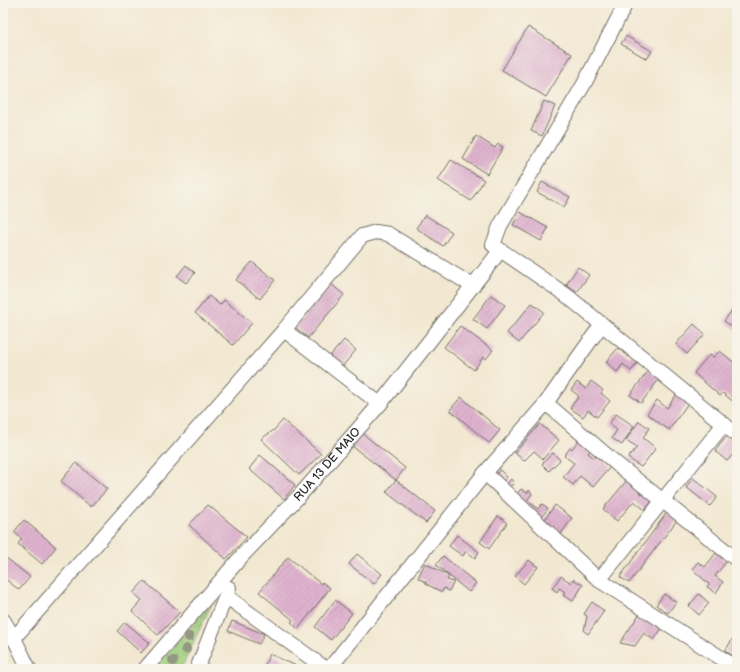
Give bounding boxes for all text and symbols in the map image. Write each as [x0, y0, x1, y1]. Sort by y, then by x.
street label: RUA 13 DE MAIO [291, 424, 363, 504]

